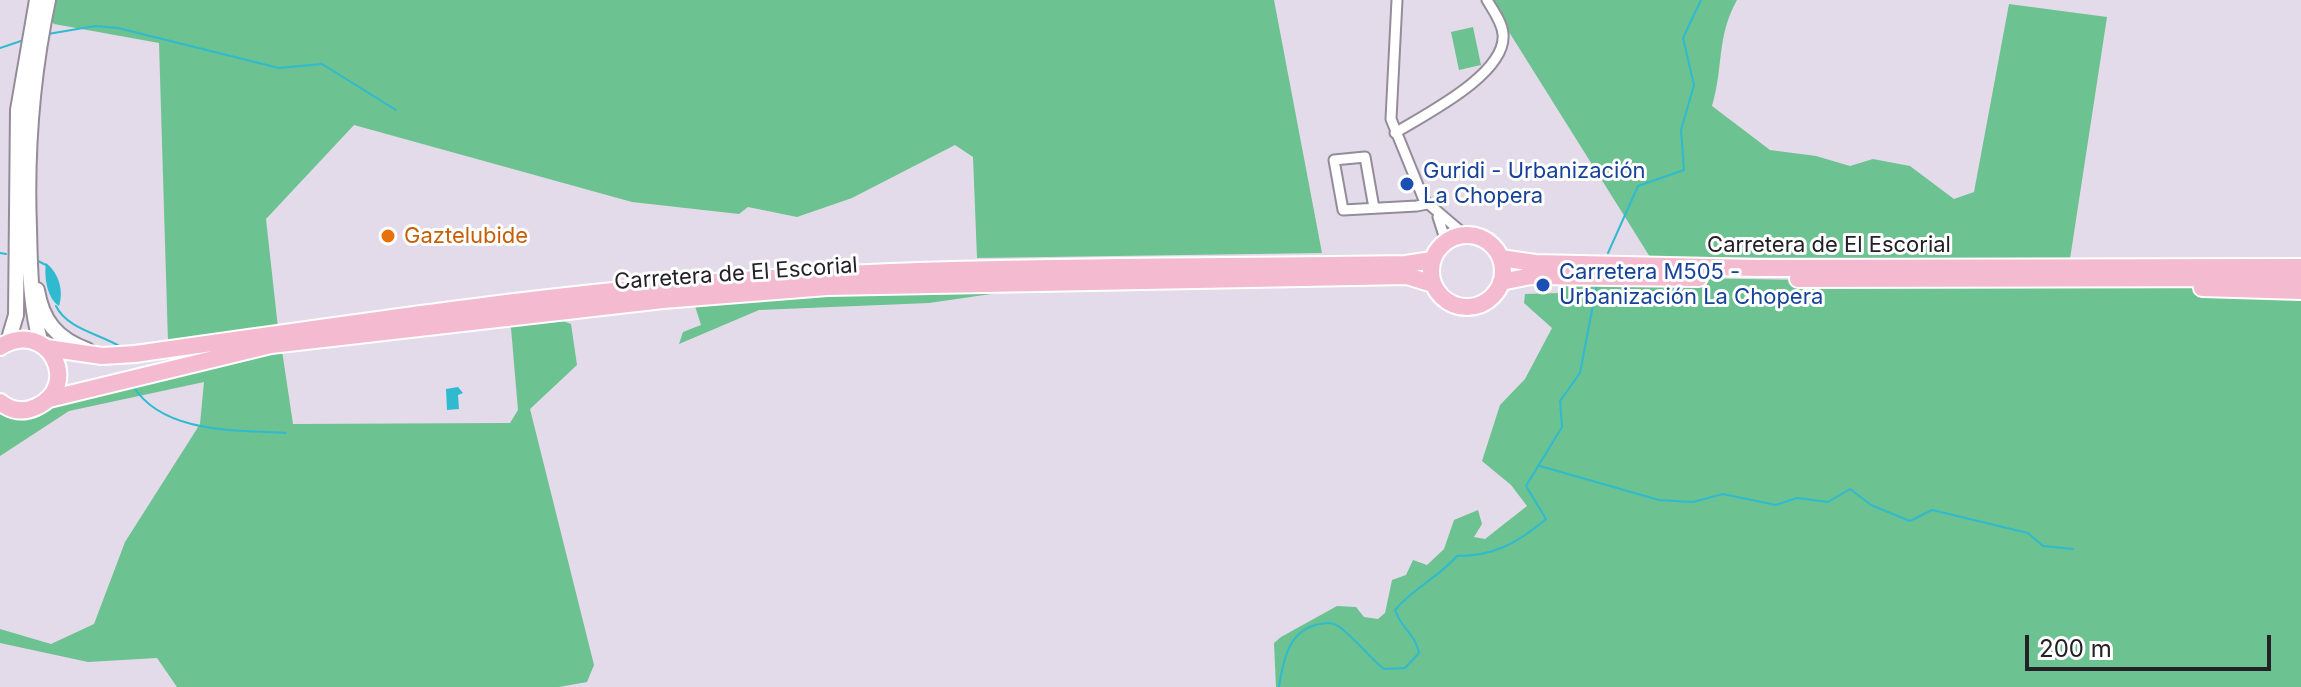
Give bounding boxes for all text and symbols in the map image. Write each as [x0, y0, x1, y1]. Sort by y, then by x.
place label: Guridi - Urbanización La Chopera [1423, 158, 1646, 210]
marker: Guridi - Urbanización La Chopera [1398, 175, 1416, 193]
place label: Gaztelubide [404, 223, 528, 249]
marker: Gaztelubide [379, 227, 397, 245]
street label: Carretera de El Escorial [1707, 232, 1951, 258]
street label: Carretera de El Escorial [613, 252, 859, 296]
place label: Carretera M505 - Urbanización La Chopera [1559, 259, 1823, 310]
marker: Carretera M505 - Urbanización La Chopera [1534, 276, 1552, 294]
scale bar [2029, 619, 2275, 669]
text: 200 m [2039, 634, 2112, 663]

